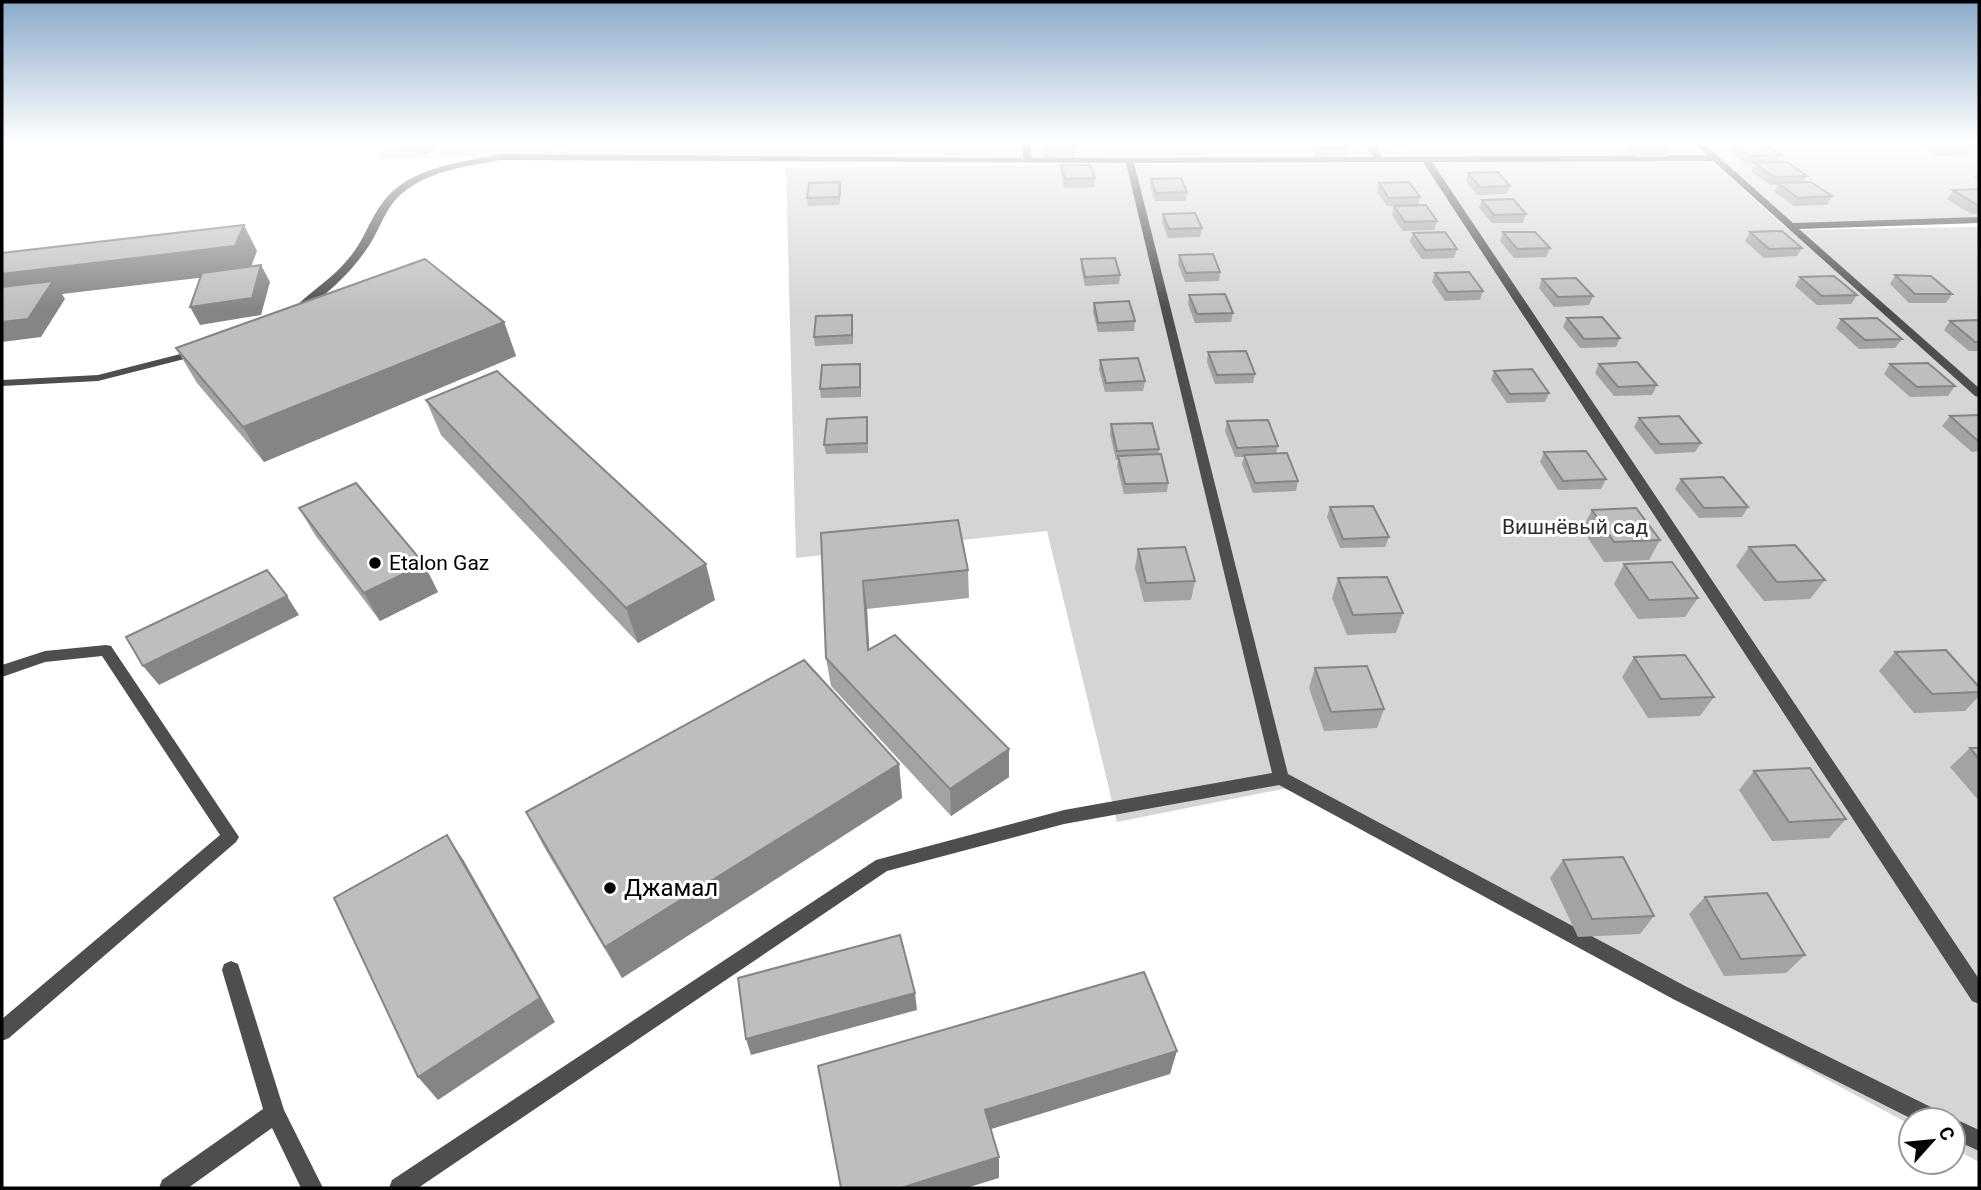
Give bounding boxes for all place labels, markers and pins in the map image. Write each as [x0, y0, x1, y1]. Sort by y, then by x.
place label: Etalon Gaz [389, 551, 489, 575]
marker: Etalon Gaz [367, 555, 383, 571]
place label: Джамал [624, 874, 718, 902]
marker: Джамал [602, 880, 618, 896]

